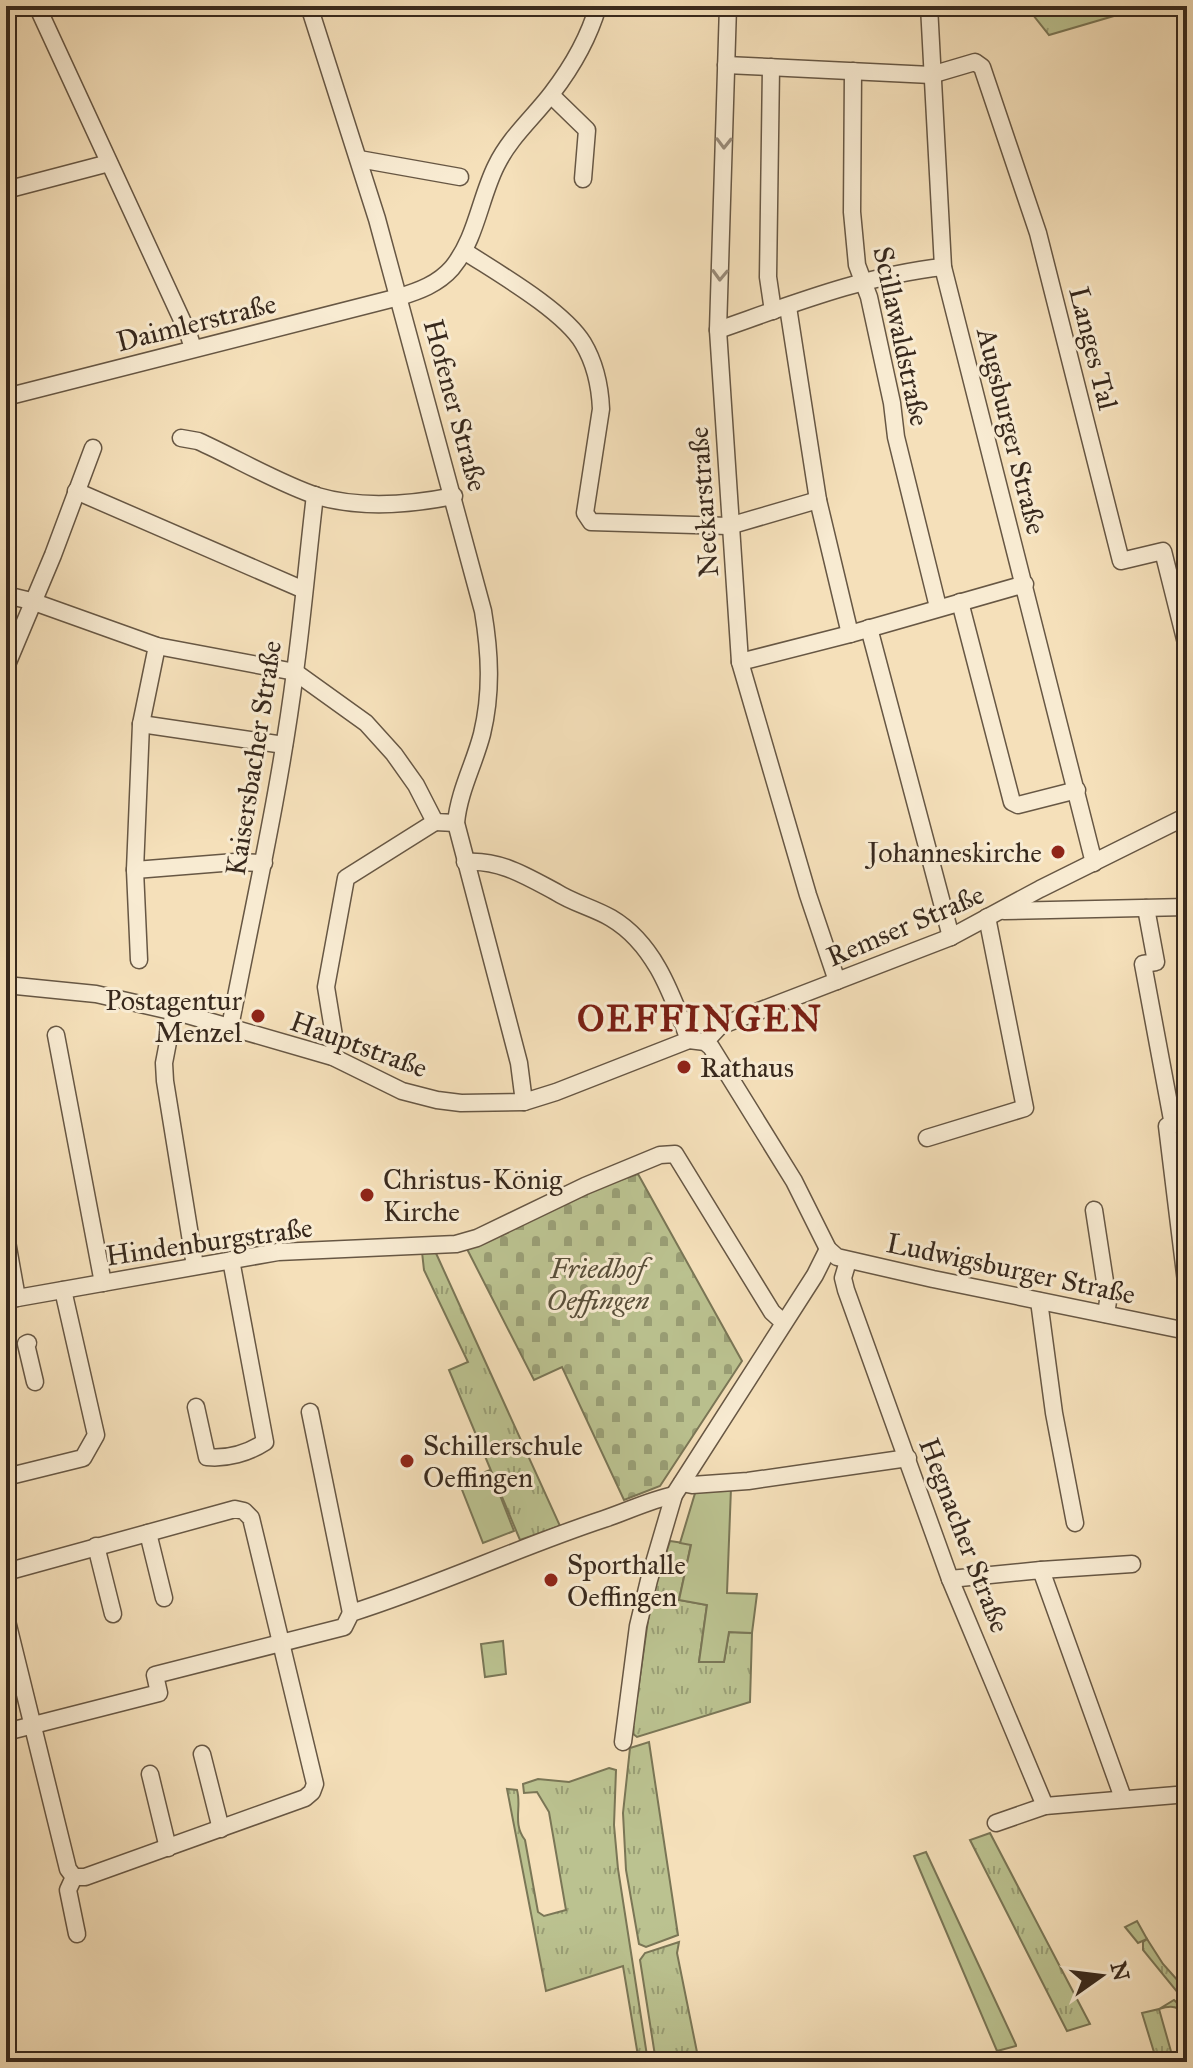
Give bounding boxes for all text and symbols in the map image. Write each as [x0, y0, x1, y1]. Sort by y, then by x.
one-way arrow [715, 137, 733, 150]
street label: Scillawaldstraße [865, 243, 938, 429]
one-way arrow [712, 269, 729, 282]
street label: Langes Tal [1061, 283, 1126, 414]
street label: Daimlerstraße [113, 286, 280, 359]
street label: Hofener Straße [416, 315, 495, 495]
street label: Augsburger Straße [969, 323, 1054, 538]
street label: Neckarstraße [681, 426, 726, 578]
street label: Kaisersbacher Straße [218, 638, 289, 878]
place label: Johanneskirche [865, 835, 1042, 870]
marker: Johanneskirche [1049, 843, 1067, 861]
street label: Remser Straße [821, 877, 989, 974]
place label: Postagentur Menzel [105, 983, 242, 1050]
district label: OEFFINGEN [577, 997, 823, 1041]
street label: Hauptstraße [285, 1003, 432, 1085]
marker: Postagentur Menzel [249, 1007, 267, 1025]
place label: Rathaus [700, 1050, 794, 1085]
marker: Rathaus [675, 1058, 693, 1076]
place label: Christus-König Kirche [383, 1162, 563, 1229]
marker: Christus-König Kirche [358, 1186, 376, 1204]
street label: Hindenburgstraße [103, 1210, 315, 1273]
street label: Ludwigsburger Straße [883, 1225, 1139, 1312]
park label: Friedhof Oeffingen [547, 1251, 654, 1319]
place label: Schillerschule Oeffingen [423, 1428, 583, 1495]
street label: Hegnacher Straße [911, 1433, 1018, 1637]
marker: Schillerschule Oeffingen [398, 1452, 416, 1470]
place label: Sporthalle Oeffingen [567, 1547, 686, 1614]
marker: Sporthalle Oeffingen [542, 1571, 560, 1589]
north arrow [1061, 1936, 1141, 2016]
text: N [1105, 1959, 1135, 1984]

